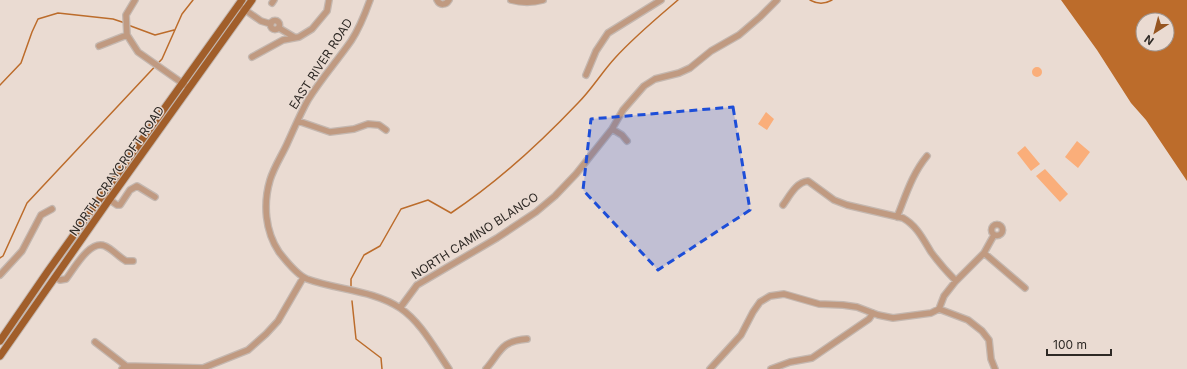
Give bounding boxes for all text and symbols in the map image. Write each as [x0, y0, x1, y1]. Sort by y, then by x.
north arrow [1135, 12, 1175, 52]
street label: EAST RIVER ROAD [286, 15, 356, 112]
text: N [1142, 32, 1157, 48]
street label: NORTH CRAYCROFT ROAD [66, 103, 167, 238]
street label: NORTH CAMINO BLANCO [408, 189, 541, 282]
scale bar [1047, 331, 1111, 357]
text: 100 m [1053, 337, 1087, 352]

